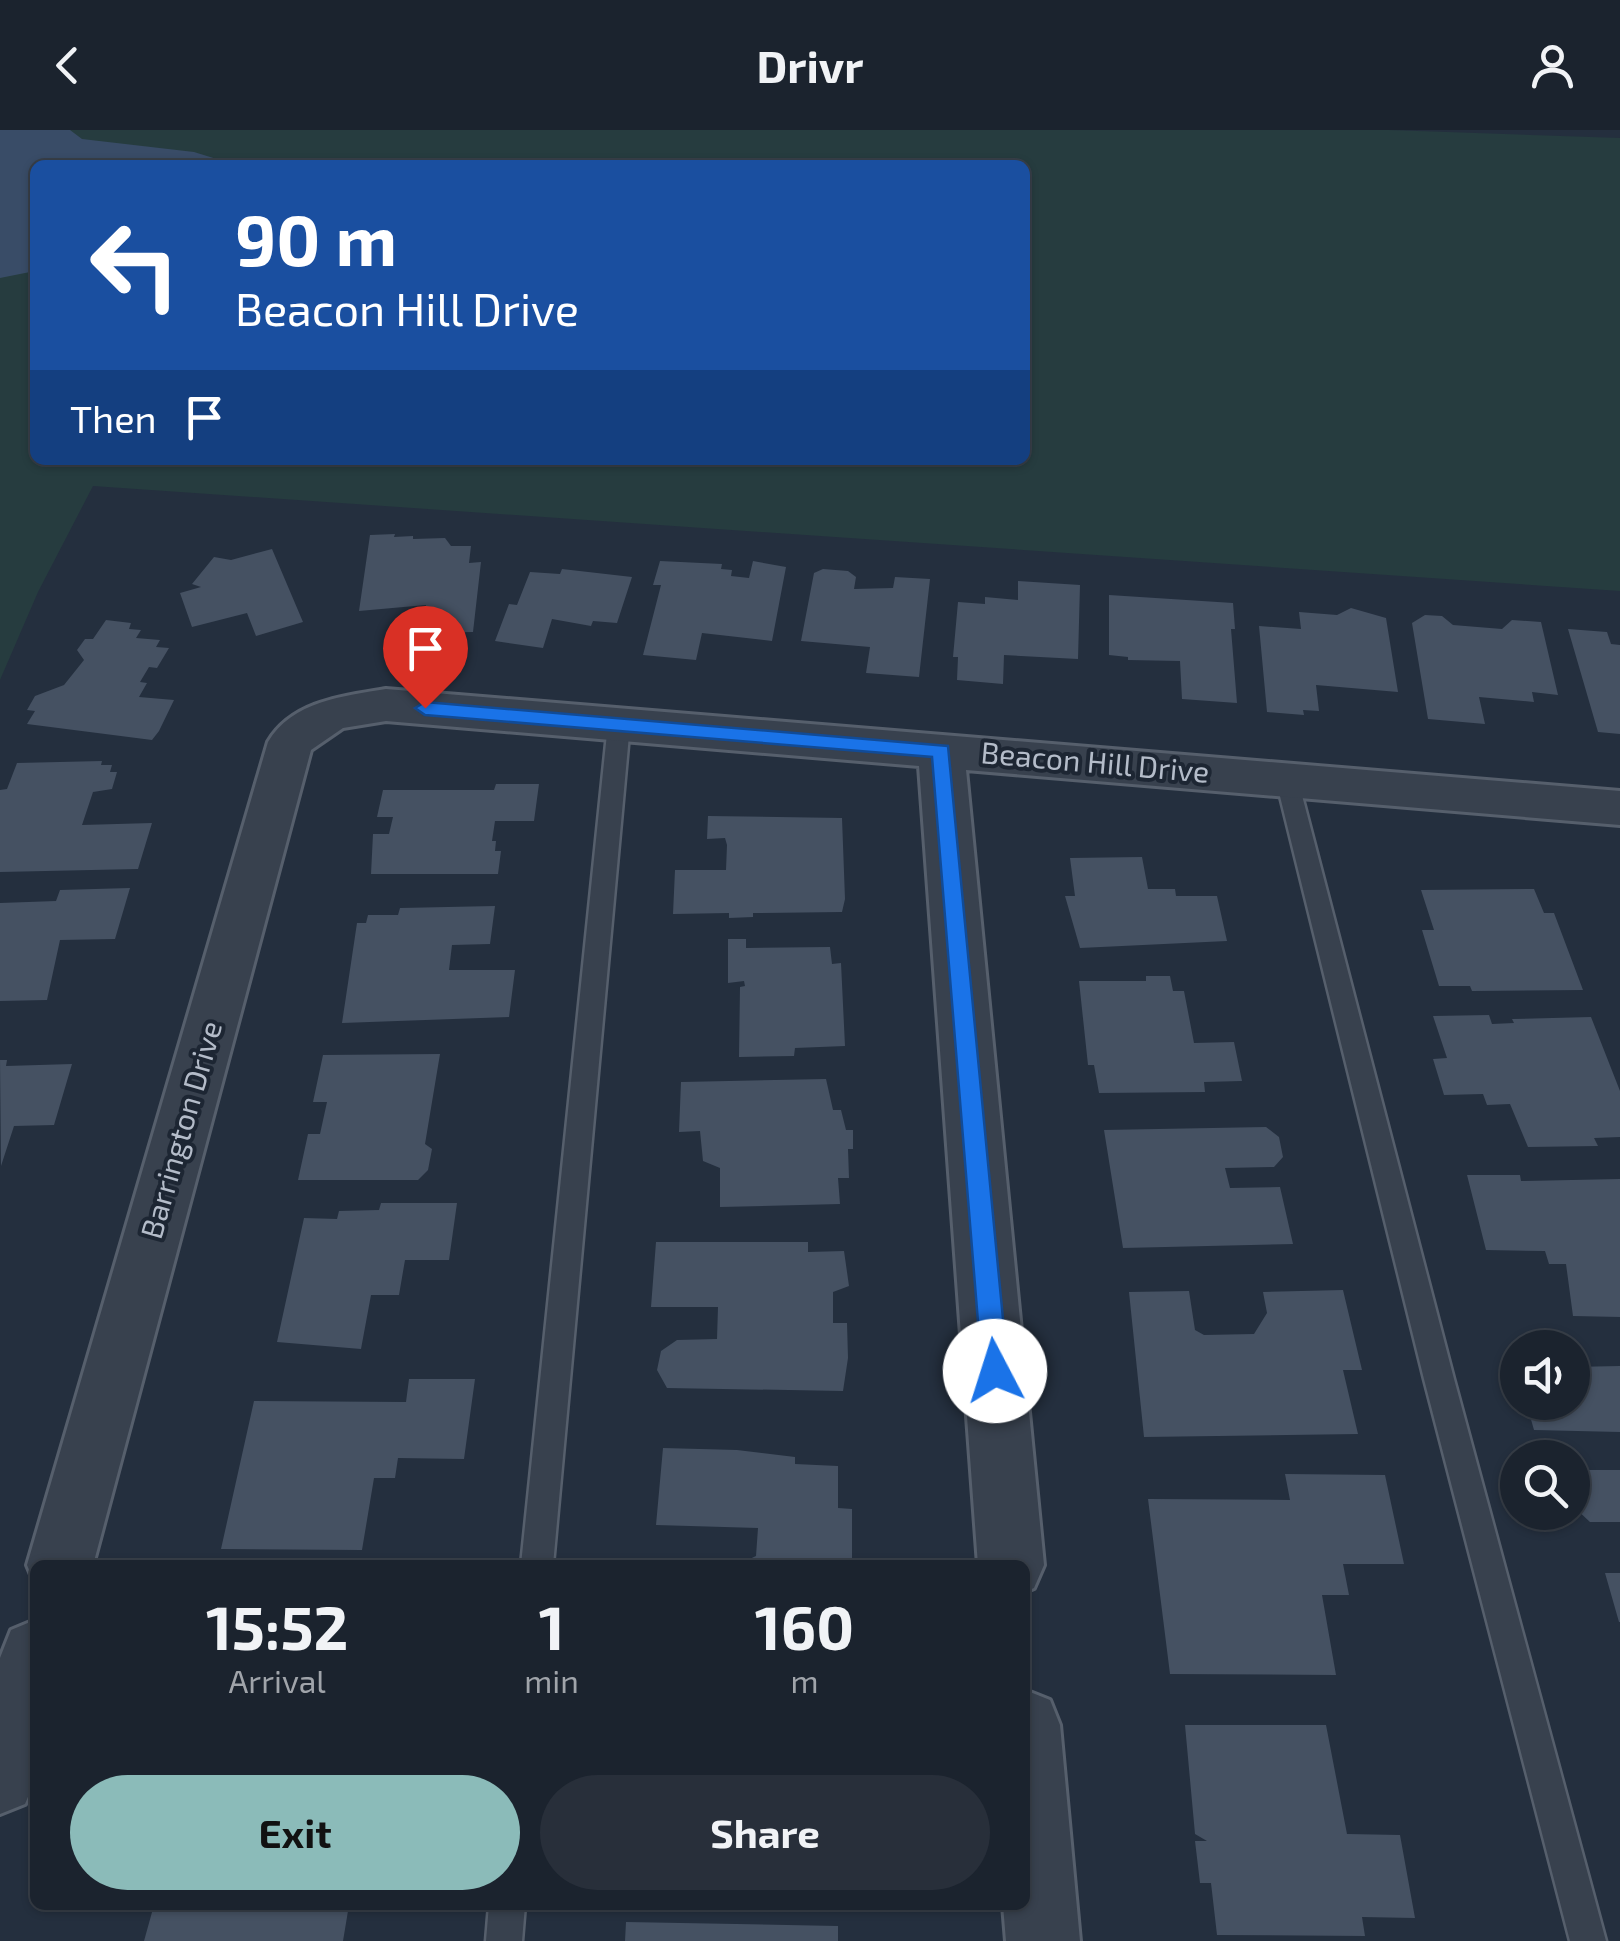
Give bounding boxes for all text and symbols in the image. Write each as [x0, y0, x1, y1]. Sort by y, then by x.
icon: back [40, 38, 95, 93]
text: Drivr [756, 38, 864, 92]
icon: person [1525, 38, 1580, 93]
text: 90 m [235, 196, 397, 280]
icon: left [70, 200, 200, 330]
text: Beacon Hill Drive [235, 281, 579, 335]
icon: arrive [177, 390, 232, 445]
text: Then [70, 395, 157, 441]
pin [383, 606, 468, 709]
icon: arrive [398, 621, 453, 676]
street label: Beacon Hill Drive [979, 733, 1211, 789]
street label: Barrington Drive [132, 1017, 228, 1242]
position arrow [943, 1319, 1047, 1423]
map controls [1500, 1330, 1590, 1530]
button: sound [1500, 1330, 1590, 1420]
button: search [1500, 1440, 1590, 1530]
text: 15:52 [206, 1590, 348, 1662]
text: 1 [539, 1590, 565, 1662]
text: 160 [755, 1590, 854, 1662]
text: Arrival [228, 1661, 326, 1699]
text: min [524, 1661, 579, 1699]
text: m [790, 1661, 818, 1699]
button: Exit [70, 1775, 520, 1890]
button: Share [540, 1775, 990, 1890]

